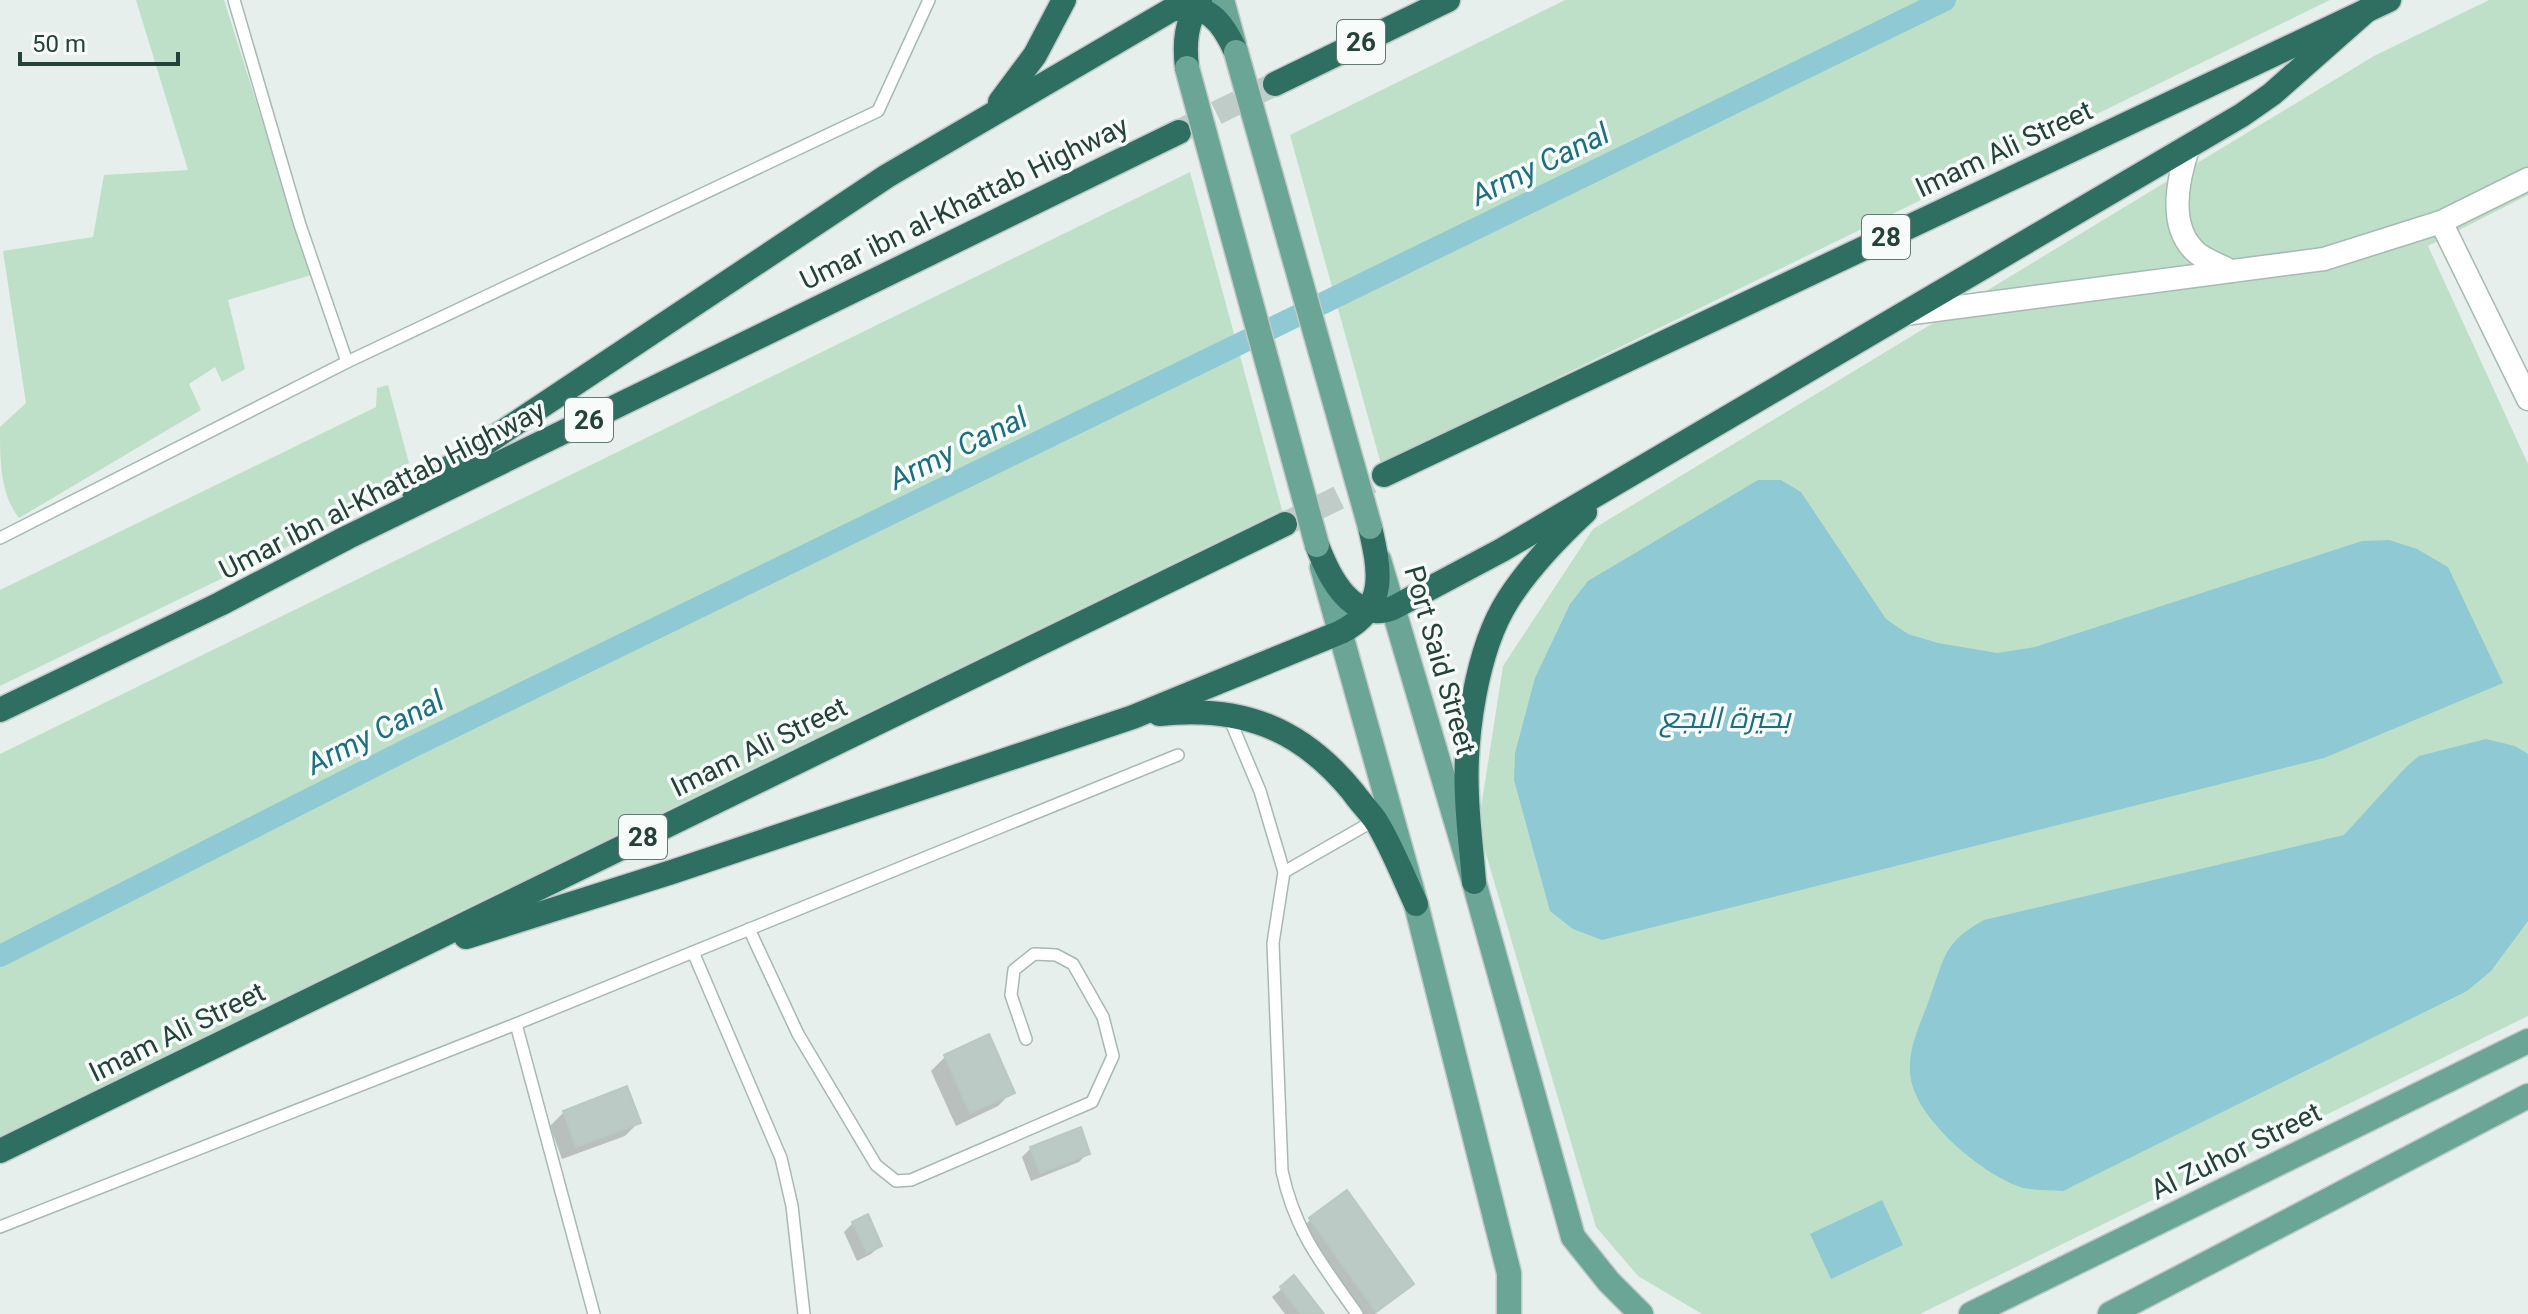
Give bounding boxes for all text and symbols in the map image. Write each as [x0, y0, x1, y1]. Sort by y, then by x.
scale bar [20, 16, 178, 66]
road number: 26 [1337, 20, 1385, 64]
text: 50 m [32, 30, 86, 58]
street label: Imam Ali Street [1910, 94, 2098, 204]
street label: Umar ibn al-Khattab Highway [795, 109, 1133, 297]
water label: Army Canal [1463, 115, 1616, 213]
road number: 28 [1862, 215, 1910, 259]
street label: Umar ibn al-Khattab Highway [214, 393, 550, 587]
road number: 26 [565, 398, 613, 442]
water label: Army Canal [881, 399, 1034, 497]
street label: Port Said Street [1397, 562, 1483, 758]
water label: Army Canal [299, 682, 450, 782]
street label: Imam Ali Street [666, 690, 852, 804]
water label: بحيرة البجع [1659, 700, 1792, 738]
road number: 28 [619, 815, 667, 859]
street label: Imam Ali Street [84, 975, 270, 1089]
street label: Al Zuhor Street [2145, 1095, 2327, 1207]

